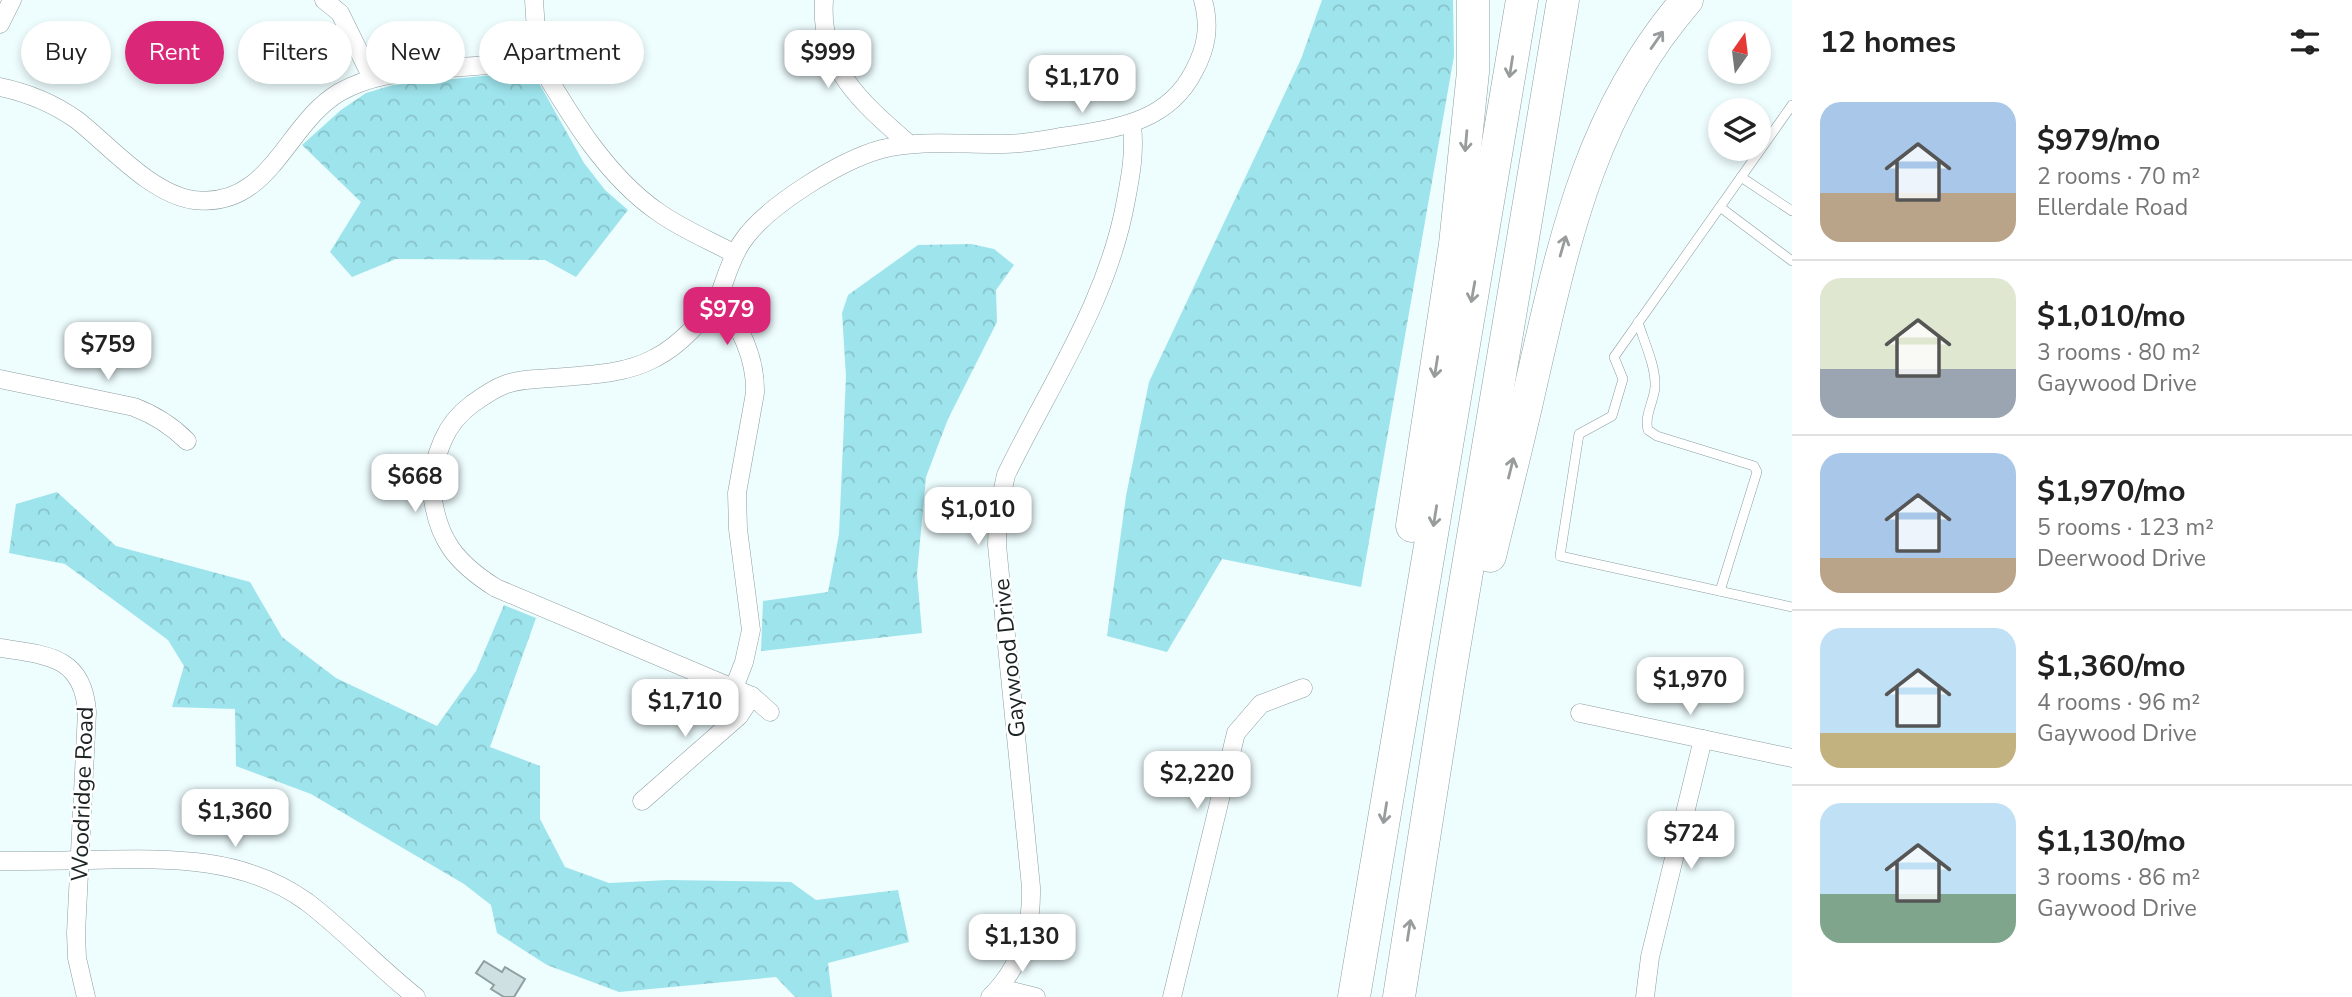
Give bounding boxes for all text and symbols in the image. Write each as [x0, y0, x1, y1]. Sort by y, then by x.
chip: Buy [21, 21, 111, 84]
chip: Rent [125, 21, 224, 84]
chip: Filters [238, 21, 352, 84]
chip: New [366, 21, 465, 84]
chip: Apartment [479, 21, 644, 84]
north arrow [1708, 21, 1771, 84]
map controls [1708, 21, 1771, 161]
text: 12 homes [1820, 22, 1956, 63]
icon: filters [2286, 23, 2324, 61]
pin: $999 [787, 31, 869, 90]
one-way arrow [1650, 31, 1664, 50]
text: $999 [800, 37, 856, 68]
pin: $1,170 [1025, 55, 1139, 115]
one-way arrow [1504, 55, 1517, 78]
text: $1,170 [1045, 62, 1119, 93]
button: layers [1708, 98, 1771, 161]
text: $979/mo [2037, 120, 2160, 161]
one-way arrow [1460, 130, 1473, 152]
icon: home [1876, 130, 1960, 214]
text: 2 rooms · 70 m² [2037, 161, 2200, 192]
text: Ellerdale Road [2037, 192, 2188, 223]
one-way arrow [1558, 235, 1571, 257]
one-way arrow [1466, 280, 1479, 303]
pin: $979 [686, 288, 768, 347]
text: $979 [699, 294, 755, 325]
text: $1,010/mo [2037, 296, 2186, 337]
icon: home [1876, 306, 1960, 390]
pin: $759 [67, 322, 149, 382]
text: $759 [80, 329, 136, 360]
text: 3 rooms · 80 m² [2037, 337, 2200, 368]
one-way arrow [1429, 355, 1442, 378]
text: Gaywood Drive [2037, 368, 2197, 399]
pin: $668 [374, 454, 456, 514]
one-way arrow [1505, 457, 1518, 480]
text: $668 [387, 461, 443, 492]
text: $1,970/mo [2037, 471, 2186, 512]
icon: home [1876, 481, 1960, 565]
pin: $1,010 [921, 488, 1035, 547]
text: $1,010 [941, 494, 1015, 525]
one-way arrow [1428, 504, 1441, 527]
text: 5 rooms · 123 m² [2037, 512, 2214, 543]
text: Deerwood Drive [2037, 543, 2206, 574]
street label: Gaywood Drive [986, 577, 1033, 739]
text: $1,360/mo [2037, 646, 2186, 687]
icon: home [1876, 656, 1960, 740]
pin: $1,970 [1633, 658, 1747, 717]
text: $1,970 [1653, 664, 1727, 695]
pin: $1,710 [628, 680, 742, 739]
text: $1,710 [648, 686, 722, 717]
text: 4 rooms · 96 m² [2037, 687, 2200, 718]
street label: Woodridge Road [64, 706, 101, 882]
text: Gaywood Drive [2037, 718, 2197, 749]
pin: $2,220 [1140, 752, 1254, 811]
text: $2,220 [1160, 758, 1234, 789]
pin: $1,360 [178, 790, 292, 849]
text: $1,360 [198, 796, 272, 827]
one-way arrow [1378, 801, 1391, 824]
pin: $724 [1650, 812, 1732, 871]
text: $724 [1663, 818, 1719, 849]
text: $1,130/mo [2037, 821, 2186, 862]
icon: home [1876, 831, 1960, 915]
text: 3 rooms · 86 m² [2037, 862, 2200, 893]
text: Gaywood Drive [2037, 893, 2197, 924]
pin: $1,130 [965, 914, 1079, 974]
one-way arrow [1403, 919, 1416, 941]
text: $1,130 [985, 921, 1059, 952]

